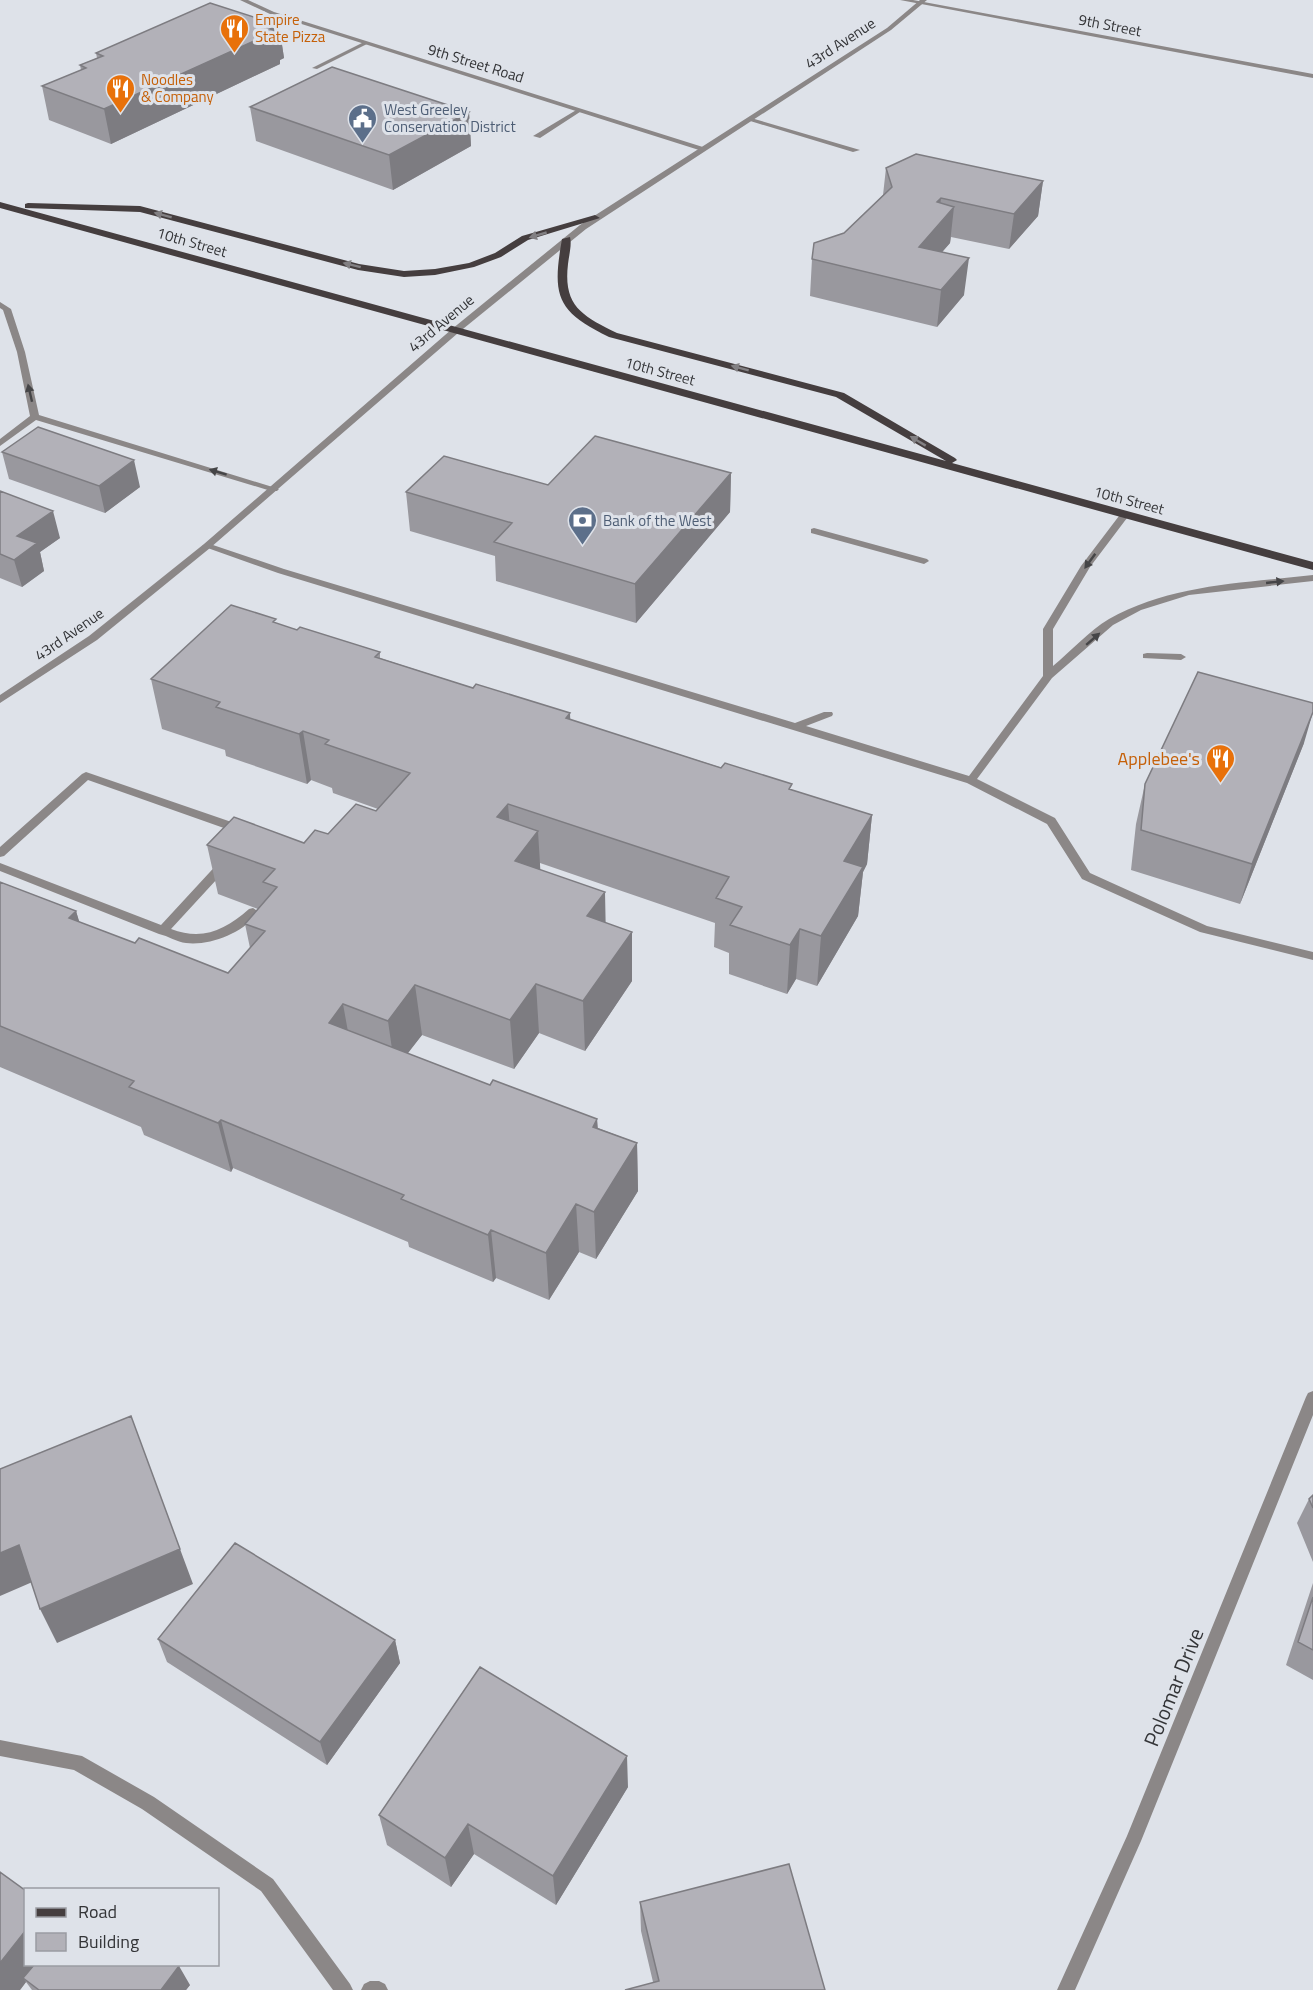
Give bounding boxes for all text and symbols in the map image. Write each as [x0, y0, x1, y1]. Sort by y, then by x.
place label: Empire State Pizza [255, 8, 326, 48]
street label: 9th Street [1077, 8, 1144, 43]
restaurant icon: Empire State Pizza [218, 12, 250, 54]
street label: 43rd Avenue [800, 12, 880, 74]
street label: 9th Street Road [425, 37, 527, 89]
place label: Noodles & Company [141, 68, 214, 108]
restaurant icon: Noodles & Company [104, 72, 136, 114]
place label: West Greeley Conservation District [384, 98, 516, 138]
public building icon: West Greeley Conservation District [347, 102, 379, 144]
one-way arrow [154, 210, 173, 220]
street label: 10th Street [154, 221, 231, 263]
one-way arrow [529, 231, 547, 240]
one-way arrow [343, 260, 361, 270]
street label: 43rd Avenue [403, 288, 479, 358]
street label: 10th Street [622, 351, 699, 392]
one-way arrow [730, 363, 748, 372]
one-way arrow [25, 383, 34, 402]
one-way arrow [910, 436, 926, 447]
one-way arrow [209, 467, 227, 476]
street label: 10th Street [1091, 480, 1168, 521]
bank icon: Bank of the West [566, 504, 598, 546]
place label: Bank of the West [603, 509, 712, 532]
one-way arrow [1084, 552, 1096, 568]
one-way arrow [1265, 577, 1284, 587]
street label: 43rd Avenue [30, 602, 108, 666]
one-way arrow [1085, 633, 1100, 646]
restaurant icon: Applebee's [1205, 742, 1237, 784]
place label: Applebee's [1118, 745, 1200, 772]
street label: Polomar Drive [1135, 1623, 1211, 1751]
legend [24, 1888, 219, 1966]
text: Road [78, 1898, 117, 1925]
text: Building [78, 1928, 139, 1955]

